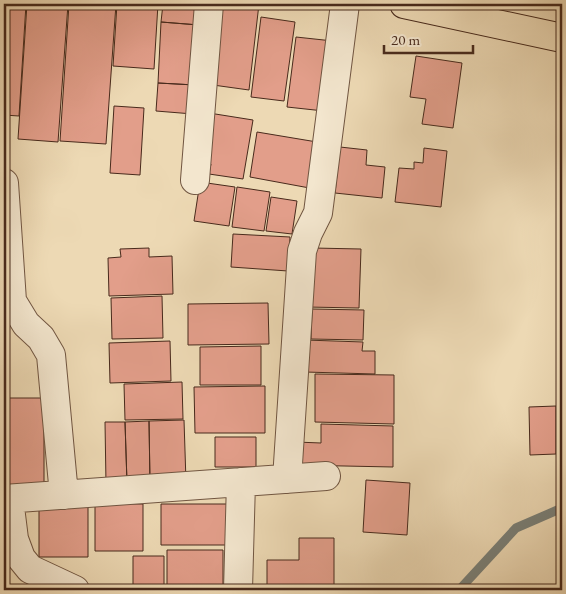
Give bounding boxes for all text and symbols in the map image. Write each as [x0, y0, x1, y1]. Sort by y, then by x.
scale bar [384, 22, 472, 54]
text: 20 m [391, 30, 420, 49]

